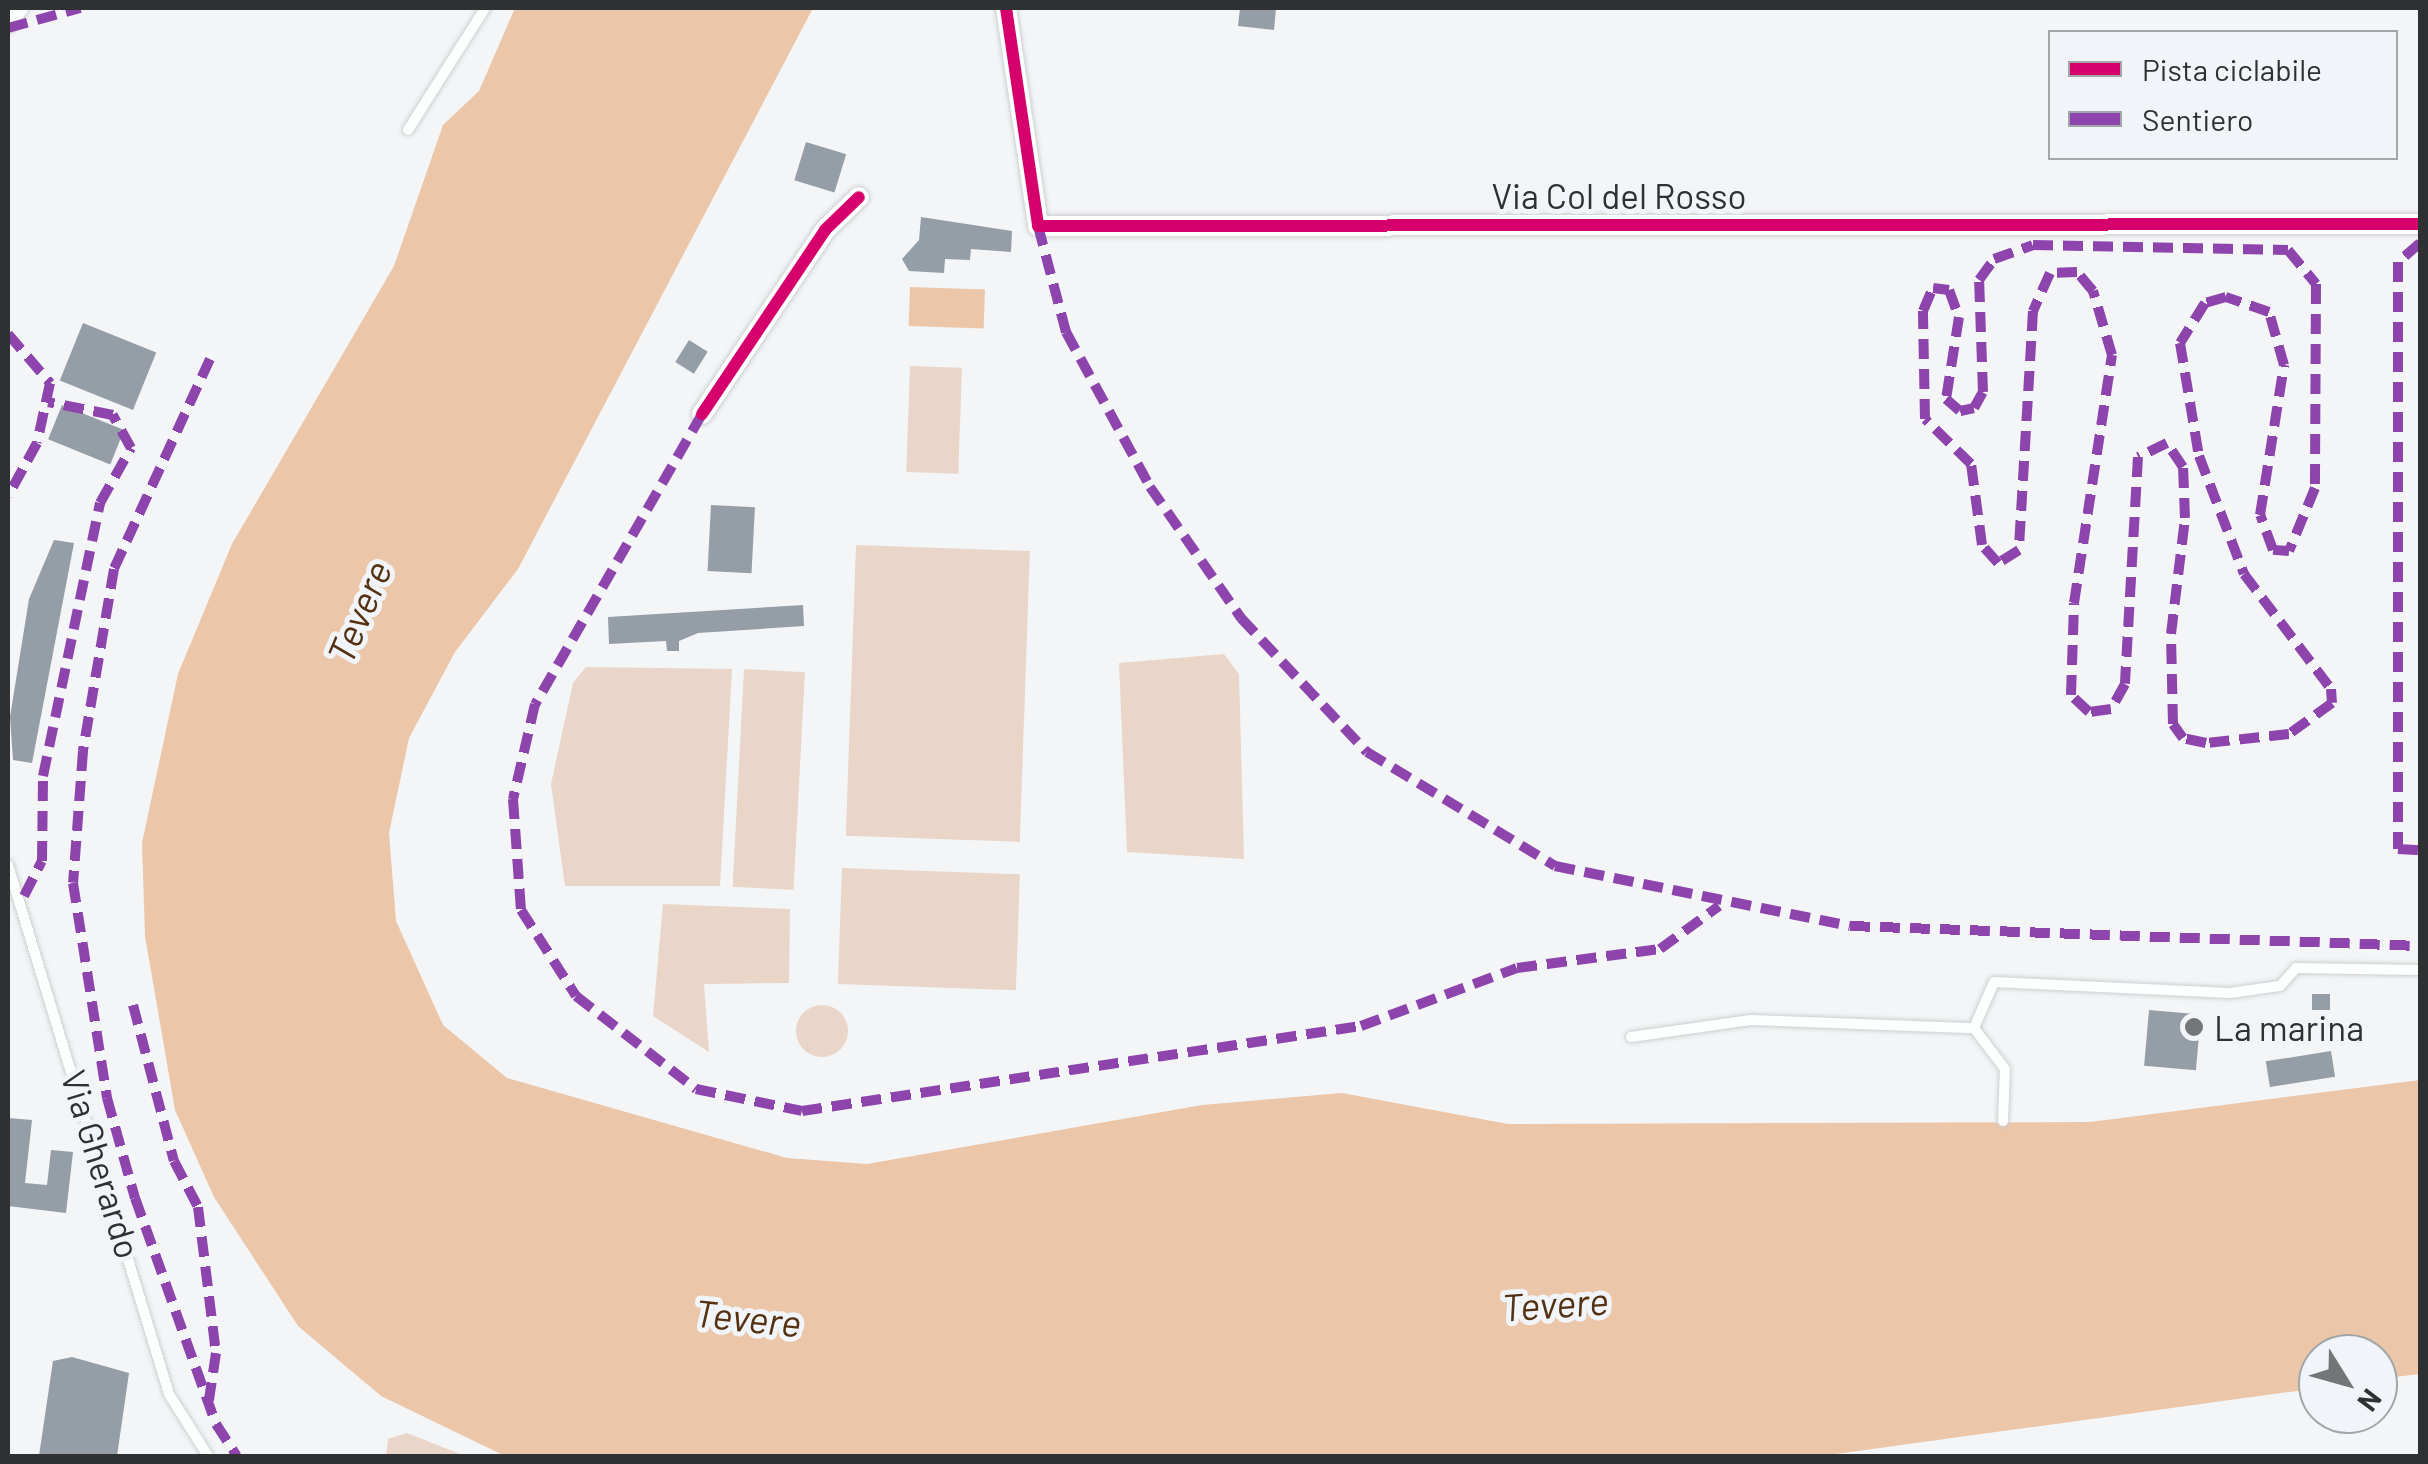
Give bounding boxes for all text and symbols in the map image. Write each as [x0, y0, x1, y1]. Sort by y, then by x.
legend [2048, 30, 2398, 160]
text: Pista ciclabile [2142, 51, 2322, 87]
text: Sentiero [2142, 101, 2253, 137]
street label: Via Col del Rosso [1491, 174, 1747, 216]
water label: Tevere [317, 554, 401, 670]
place label: La marina [2214, 1006, 2364, 1048]
marker: La marina [2183, 1016, 2205, 1038]
street label: Via Gherardo [53, 1065, 151, 1263]
water label: Tevere [1500, 1278, 1610, 1330]
water label: Tevere [692, 1290, 804, 1346]
north arrow [2298, 1334, 2398, 1434]
text: N [2351, 1383, 2390, 1419]

